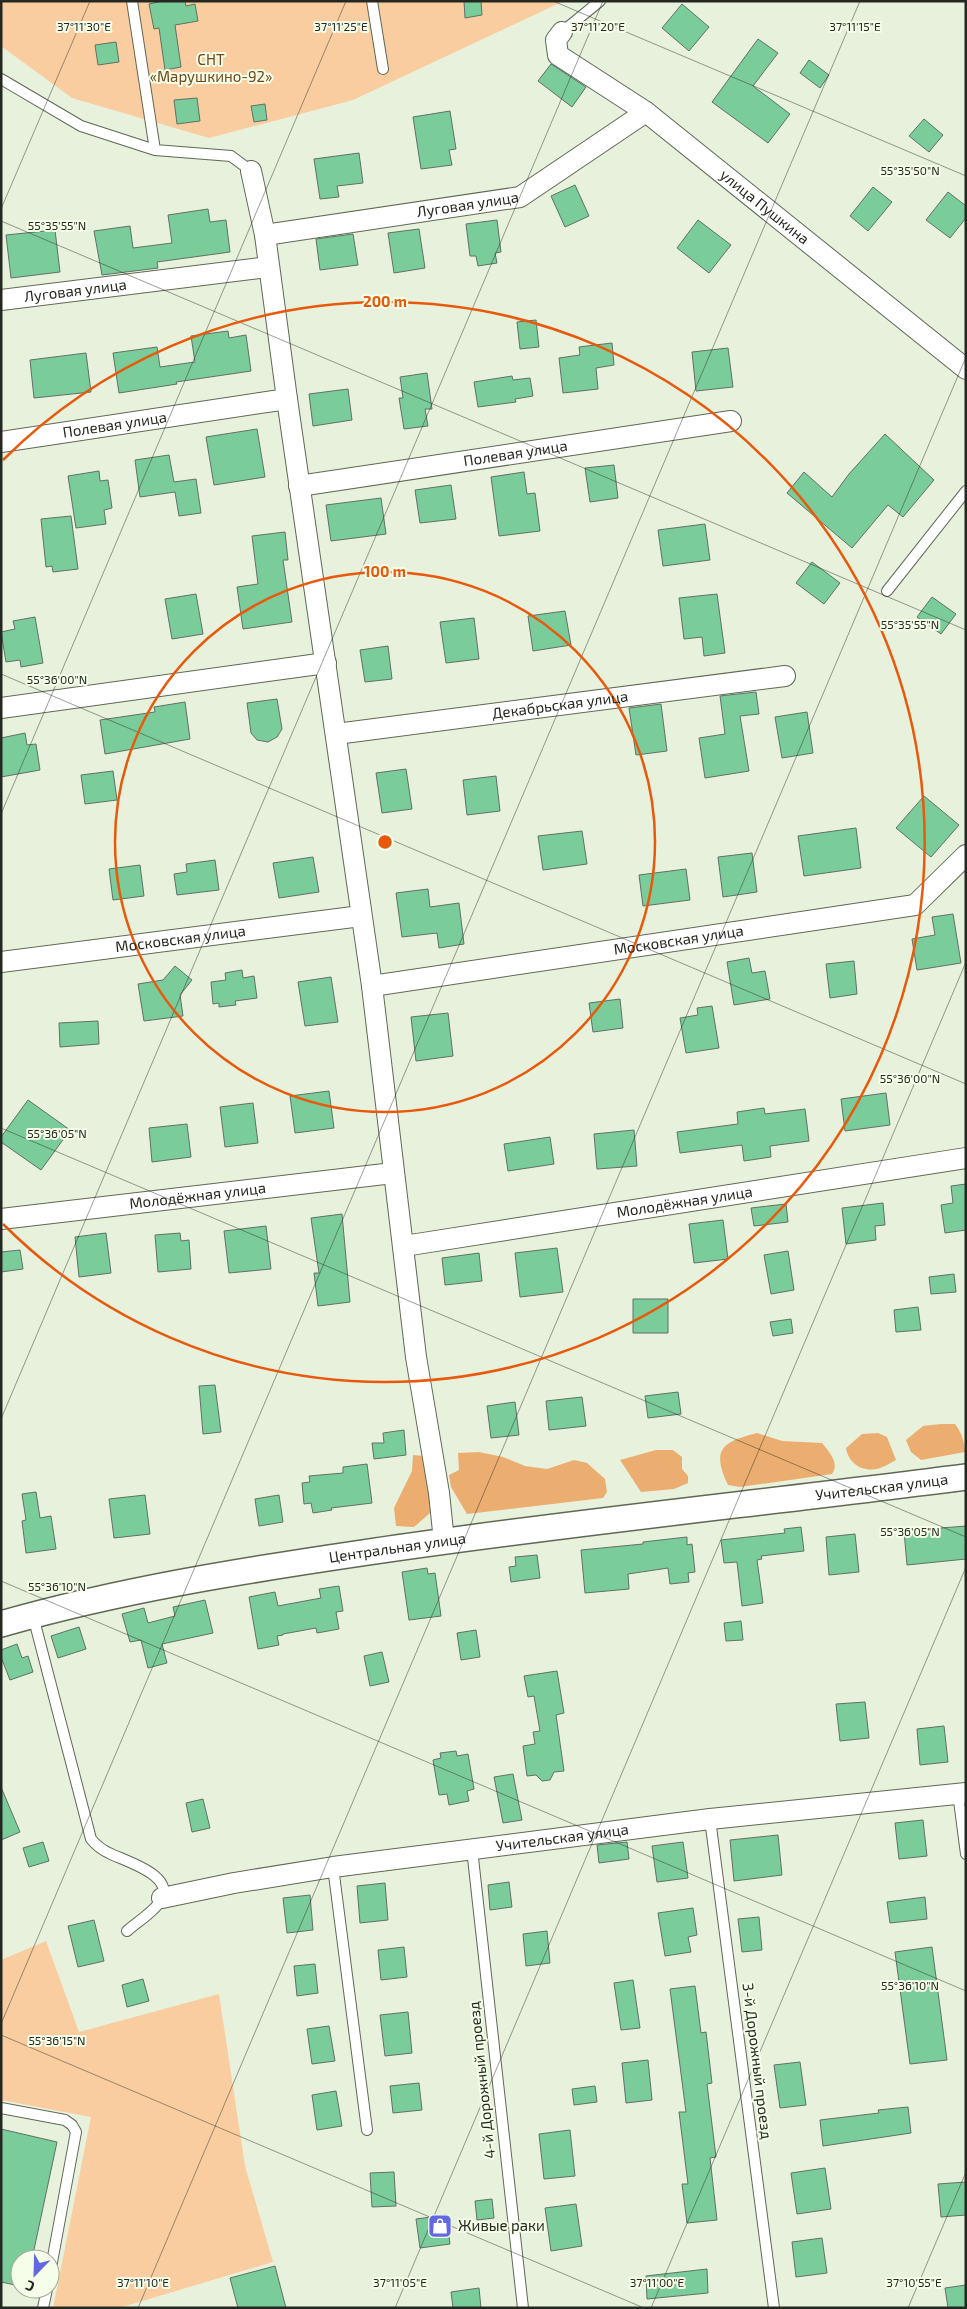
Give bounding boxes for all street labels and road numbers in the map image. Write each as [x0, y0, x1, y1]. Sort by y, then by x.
street label: улица Пушкина [716, 165, 813, 248]
street label: Луговая улица [415, 187, 520, 220]
street label: Луговая улица [23, 275, 128, 305]
street label: Полевая улица [61, 407, 168, 441]
street label: Полевая улица [462, 436, 569, 469]
street label: Декабрьская улица [491, 686, 629, 722]
street label: Московская улица [114, 921, 247, 955]
street label: Московская улица [612, 921, 745, 958]
street label: Молодёжная улица [128, 1178, 267, 1212]
street label: Молодёжная улица [615, 1182, 754, 1221]
street label: Учительская улица [814, 1469, 949, 1504]
street label: Центральная улица [327, 1528, 467, 1566]
street label: Учительская улица [495, 1819, 630, 1854]
street label: 3-й Дорожный проезд [739, 1982, 777, 2140]
street label: 4-й Дорожный проезд [464, 2000, 498, 2160]

